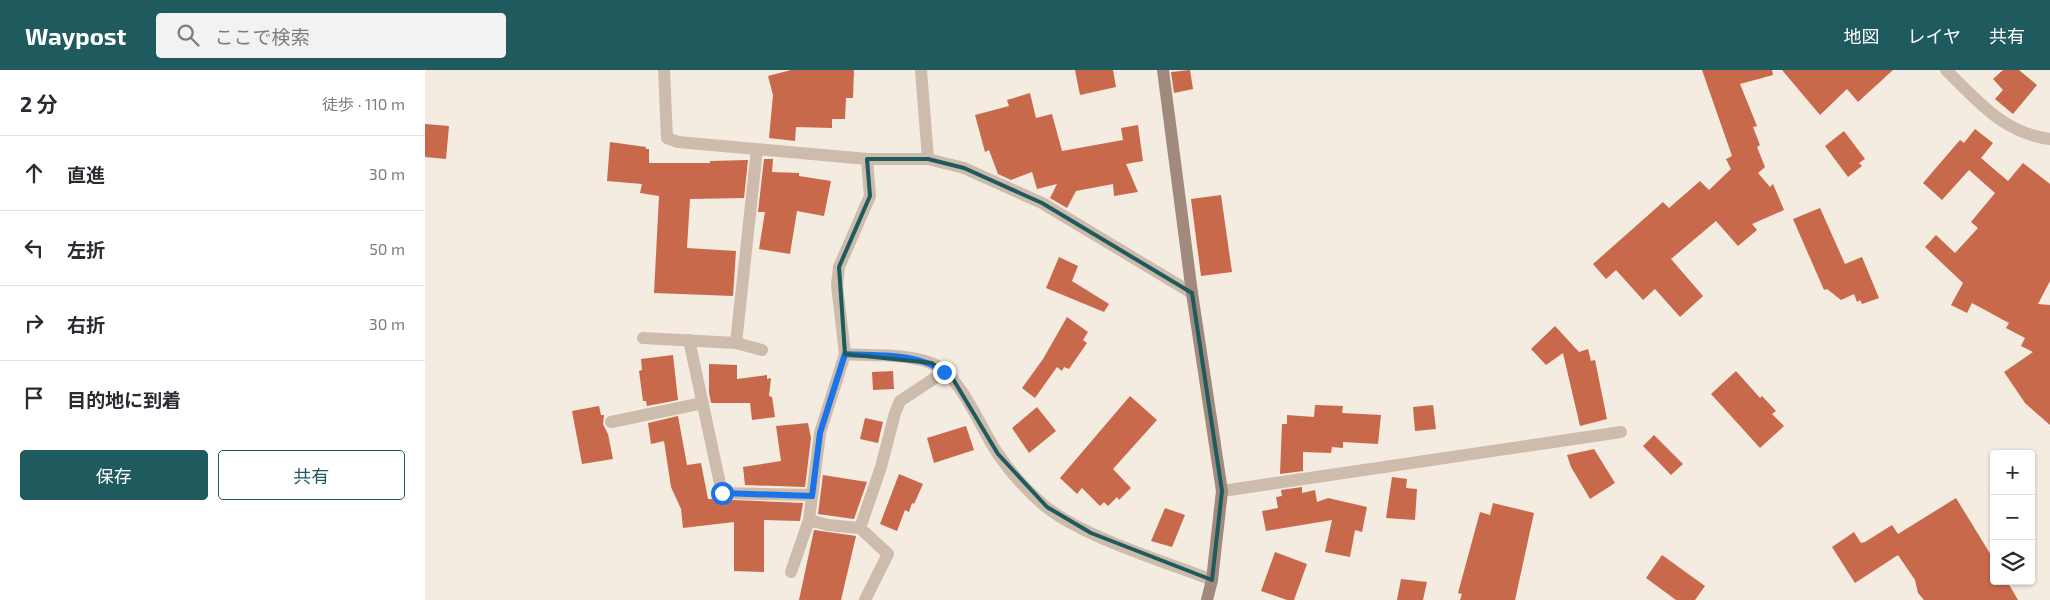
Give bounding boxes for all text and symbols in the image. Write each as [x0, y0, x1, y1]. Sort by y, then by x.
search box [156, 13, 506, 58]
text: Waypost [25, 21, 126, 50]
icon: search [174, 21, 202, 49]
text: ここで検索 [214, 25, 309, 48]
text: 地図 [1844, 25, 1880, 47]
text: レイヤ [1908, 25, 1961, 47]
text: 共有 [1989, 25, 2025, 47]
text: 2 分 [20, 91, 58, 116]
text: 徒歩 · 110 m [322, 94, 405, 113]
icon: ahead [20, 159, 48, 187]
text: 直進 [67, 163, 105, 186]
text: 30 m [369, 164, 405, 183]
icon: left [20, 234, 48, 262]
text: 左折 [67, 238, 105, 261]
text: 50 m [369, 239, 405, 258]
icon: right [20, 309, 48, 337]
text: 右折 [67, 313, 105, 336]
text: 30 m [369, 314, 405, 333]
route end [933, 361, 956, 384]
icon: arrive [20, 384, 48, 412]
text: 目的地に到着 [67, 388, 181, 411]
button: 保存 [20, 450, 208, 500]
button: 共有 [218, 450, 405, 500]
map controls [1990, 450, 2035, 585]
button: + [1990, 450, 2035, 495]
route start [711, 482, 734, 505]
button: − [1990, 495, 2035, 540]
button: layers [1990, 540, 2035, 585]

